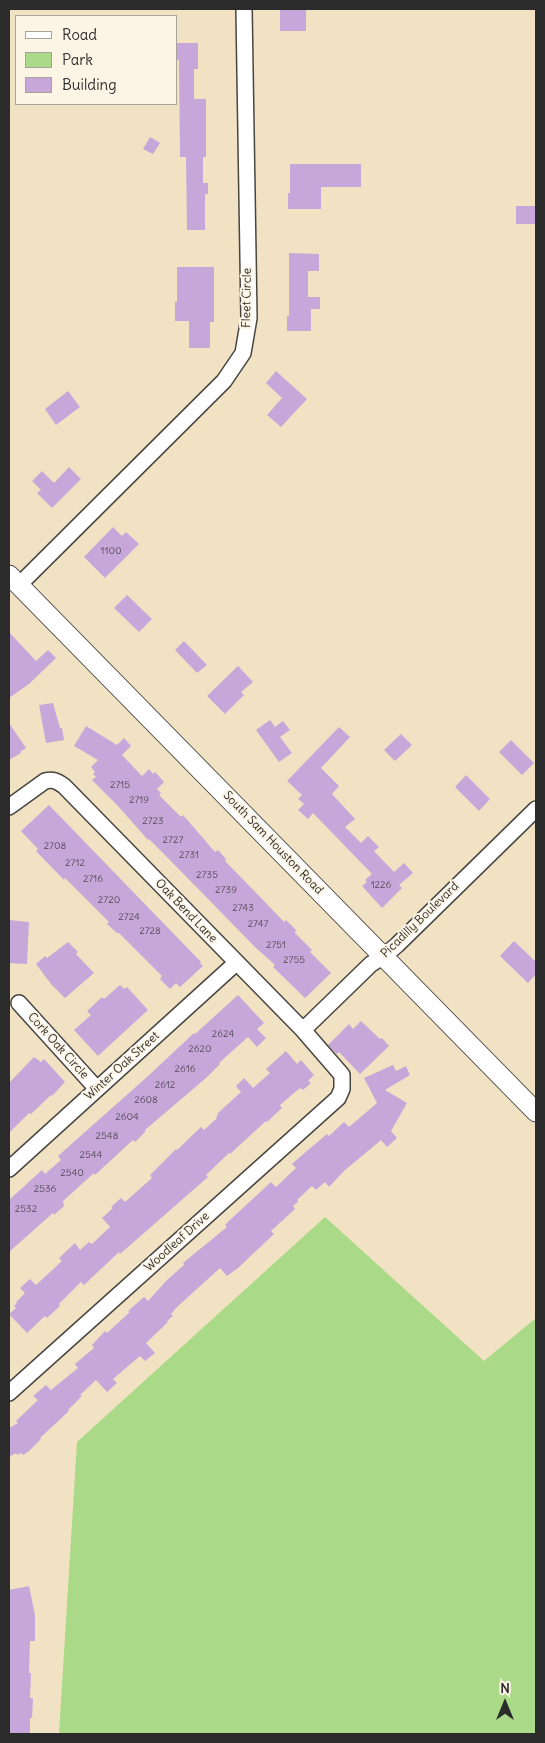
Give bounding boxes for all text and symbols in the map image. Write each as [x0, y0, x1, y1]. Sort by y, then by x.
legend [15, 15, 178, 105]
text: Road [62, 25, 97, 44]
text: Park [62, 50, 93, 69]
text: Building [62, 75, 117, 94]
street label: Fleet Circle [239, 268, 255, 328]
house number: 1100 [100, 545, 122, 557]
house number: 2715 [110, 779, 130, 791]
street label: South Sam Houston Road [220, 788, 326, 898]
house number: 2719 [129, 794, 149, 806]
house number: 2723 [142, 815, 164, 827]
house number: 2727 [163, 834, 183, 846]
house number: 2708 [44, 840, 66, 852]
house number: 2731 [179, 849, 199, 861]
house number: 2712 [65, 857, 85, 869]
house number: 2735 [196, 869, 218, 881]
house number: 2716 [83, 873, 103, 885]
street label: Oak Bend Lane [152, 876, 220, 946]
house number: 1226 [371, 879, 391, 891]
street label: Picadilly Boulevard [378, 879, 462, 961]
house number: 2739 [215, 884, 237, 896]
house number: 2720 [98, 894, 120, 906]
house number: 2743 [232, 902, 254, 914]
house number: 2724 [118, 911, 140, 923]
house number: 2747 [248, 918, 268, 930]
house number: 2728 [139, 925, 161, 937]
house number: 2751 [266, 939, 286, 951]
house number: 2755 [283, 954, 305, 966]
street label: Cork Oak Circle [24, 1010, 92, 1082]
house number: 2624 [212, 1028, 234, 1040]
street label: Winter Oak Street [82, 1029, 162, 1103]
house number: 2620 [188, 1043, 212, 1055]
house number: 2616 [175, 1063, 195, 1075]
house number: 2612 [155, 1079, 175, 1091]
house number: 2608 [134, 1094, 158, 1106]
house number: 2604 [115, 1111, 139, 1123]
house number: 2548 [96, 1130, 118, 1142]
house number: 2544 [80, 1149, 102, 1161]
house number: 2540 [60, 1167, 84, 1179]
house number: 2536 [34, 1183, 56, 1195]
house number: 2532 [15, 1203, 37, 1215]
street label: Woodleaf Drive [142, 1209, 212, 1275]
north arrow [480, 1678, 530, 1728]
text: N [500, 1679, 510, 1697]

